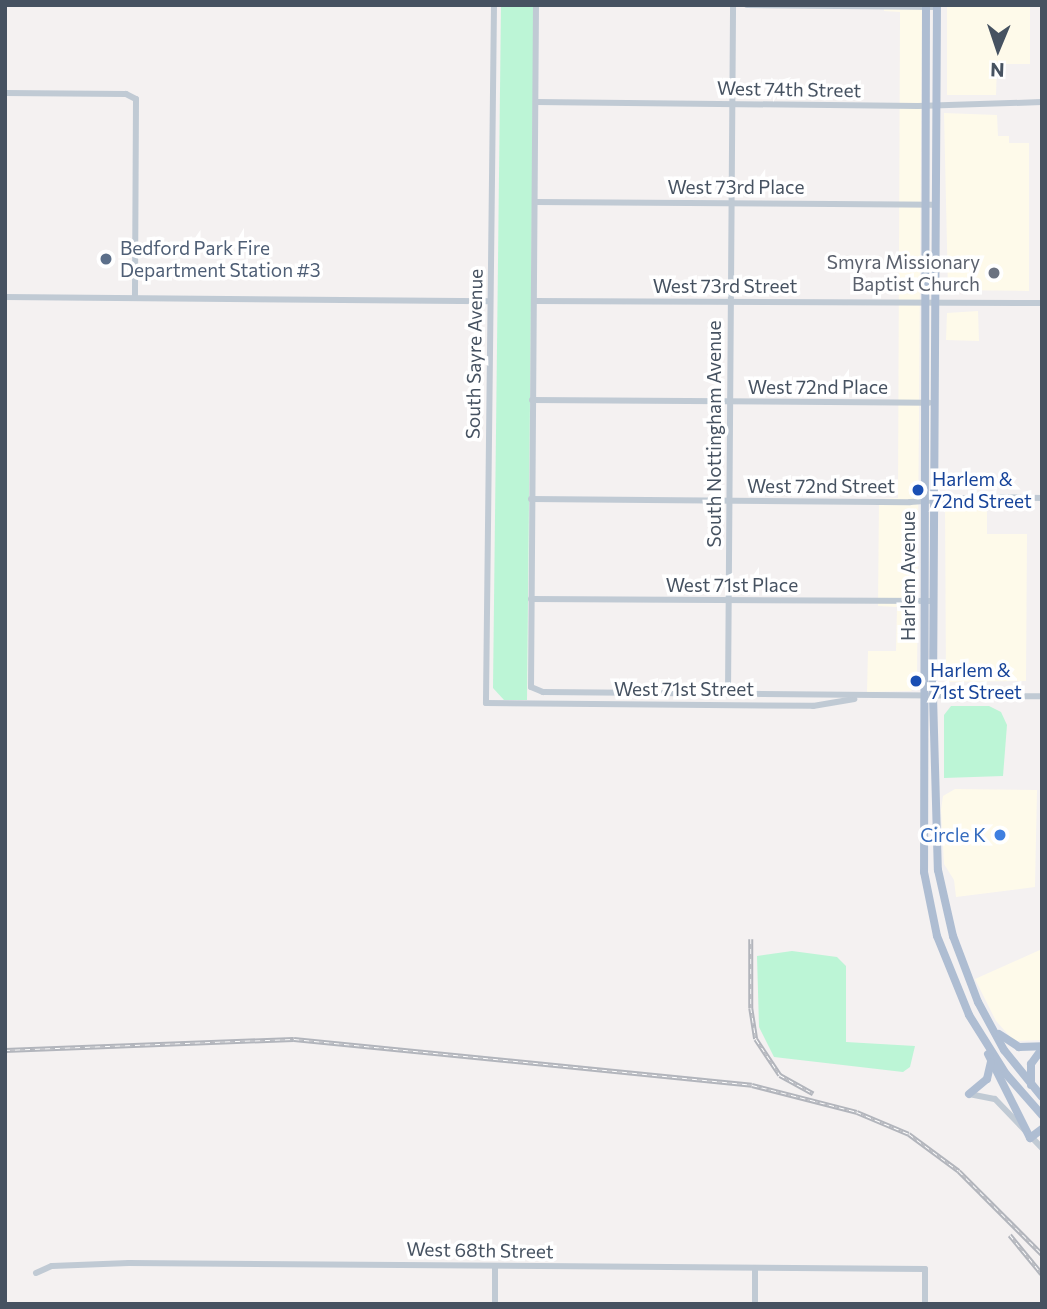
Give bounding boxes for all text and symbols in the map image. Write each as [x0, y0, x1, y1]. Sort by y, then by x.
north arrow [963, 14, 1033, 84]
text: N [990, 59, 1005, 82]
street label: West 74th Street [717, 76, 861, 102]
street label: West 73rd Place [668, 176, 804, 198]
place label: Bedford Park Fire Department Station #3 [120, 237, 321, 281]
marker: Bedford Park Fire Department Station #3 [98, 251, 114, 267]
place label: Smyra Missionary Baptist Church [827, 251, 980, 295]
marker: Smyra Missionary Baptist Church [986, 265, 1002, 281]
street label: South Sayre Avenue [461, 269, 487, 439]
street label: West 73rd Street [653, 275, 797, 297]
street label: South Nottingham Avenue [703, 321, 725, 547]
street label: West 72nd Place [748, 376, 888, 398]
place label: Harlem & 72nd Street [932, 468, 1032, 512]
street label: West 72nd Street [747, 475, 895, 497]
marker: Harlem & 72nd Street [910, 482, 926, 498]
street label: Harlem Avenue [897, 511, 919, 641]
street label: West 71st Place [666, 574, 798, 596]
place label: Harlem & 71st Street [930, 659, 1022, 703]
marker: Harlem & 71st Street [908, 673, 924, 689]
street label: West 71st Street [614, 678, 754, 700]
place label: Circle K [920, 824, 986, 846]
marker: Circle K [992, 827, 1008, 843]
street label: West 68th Street [406, 1237, 554, 1263]

